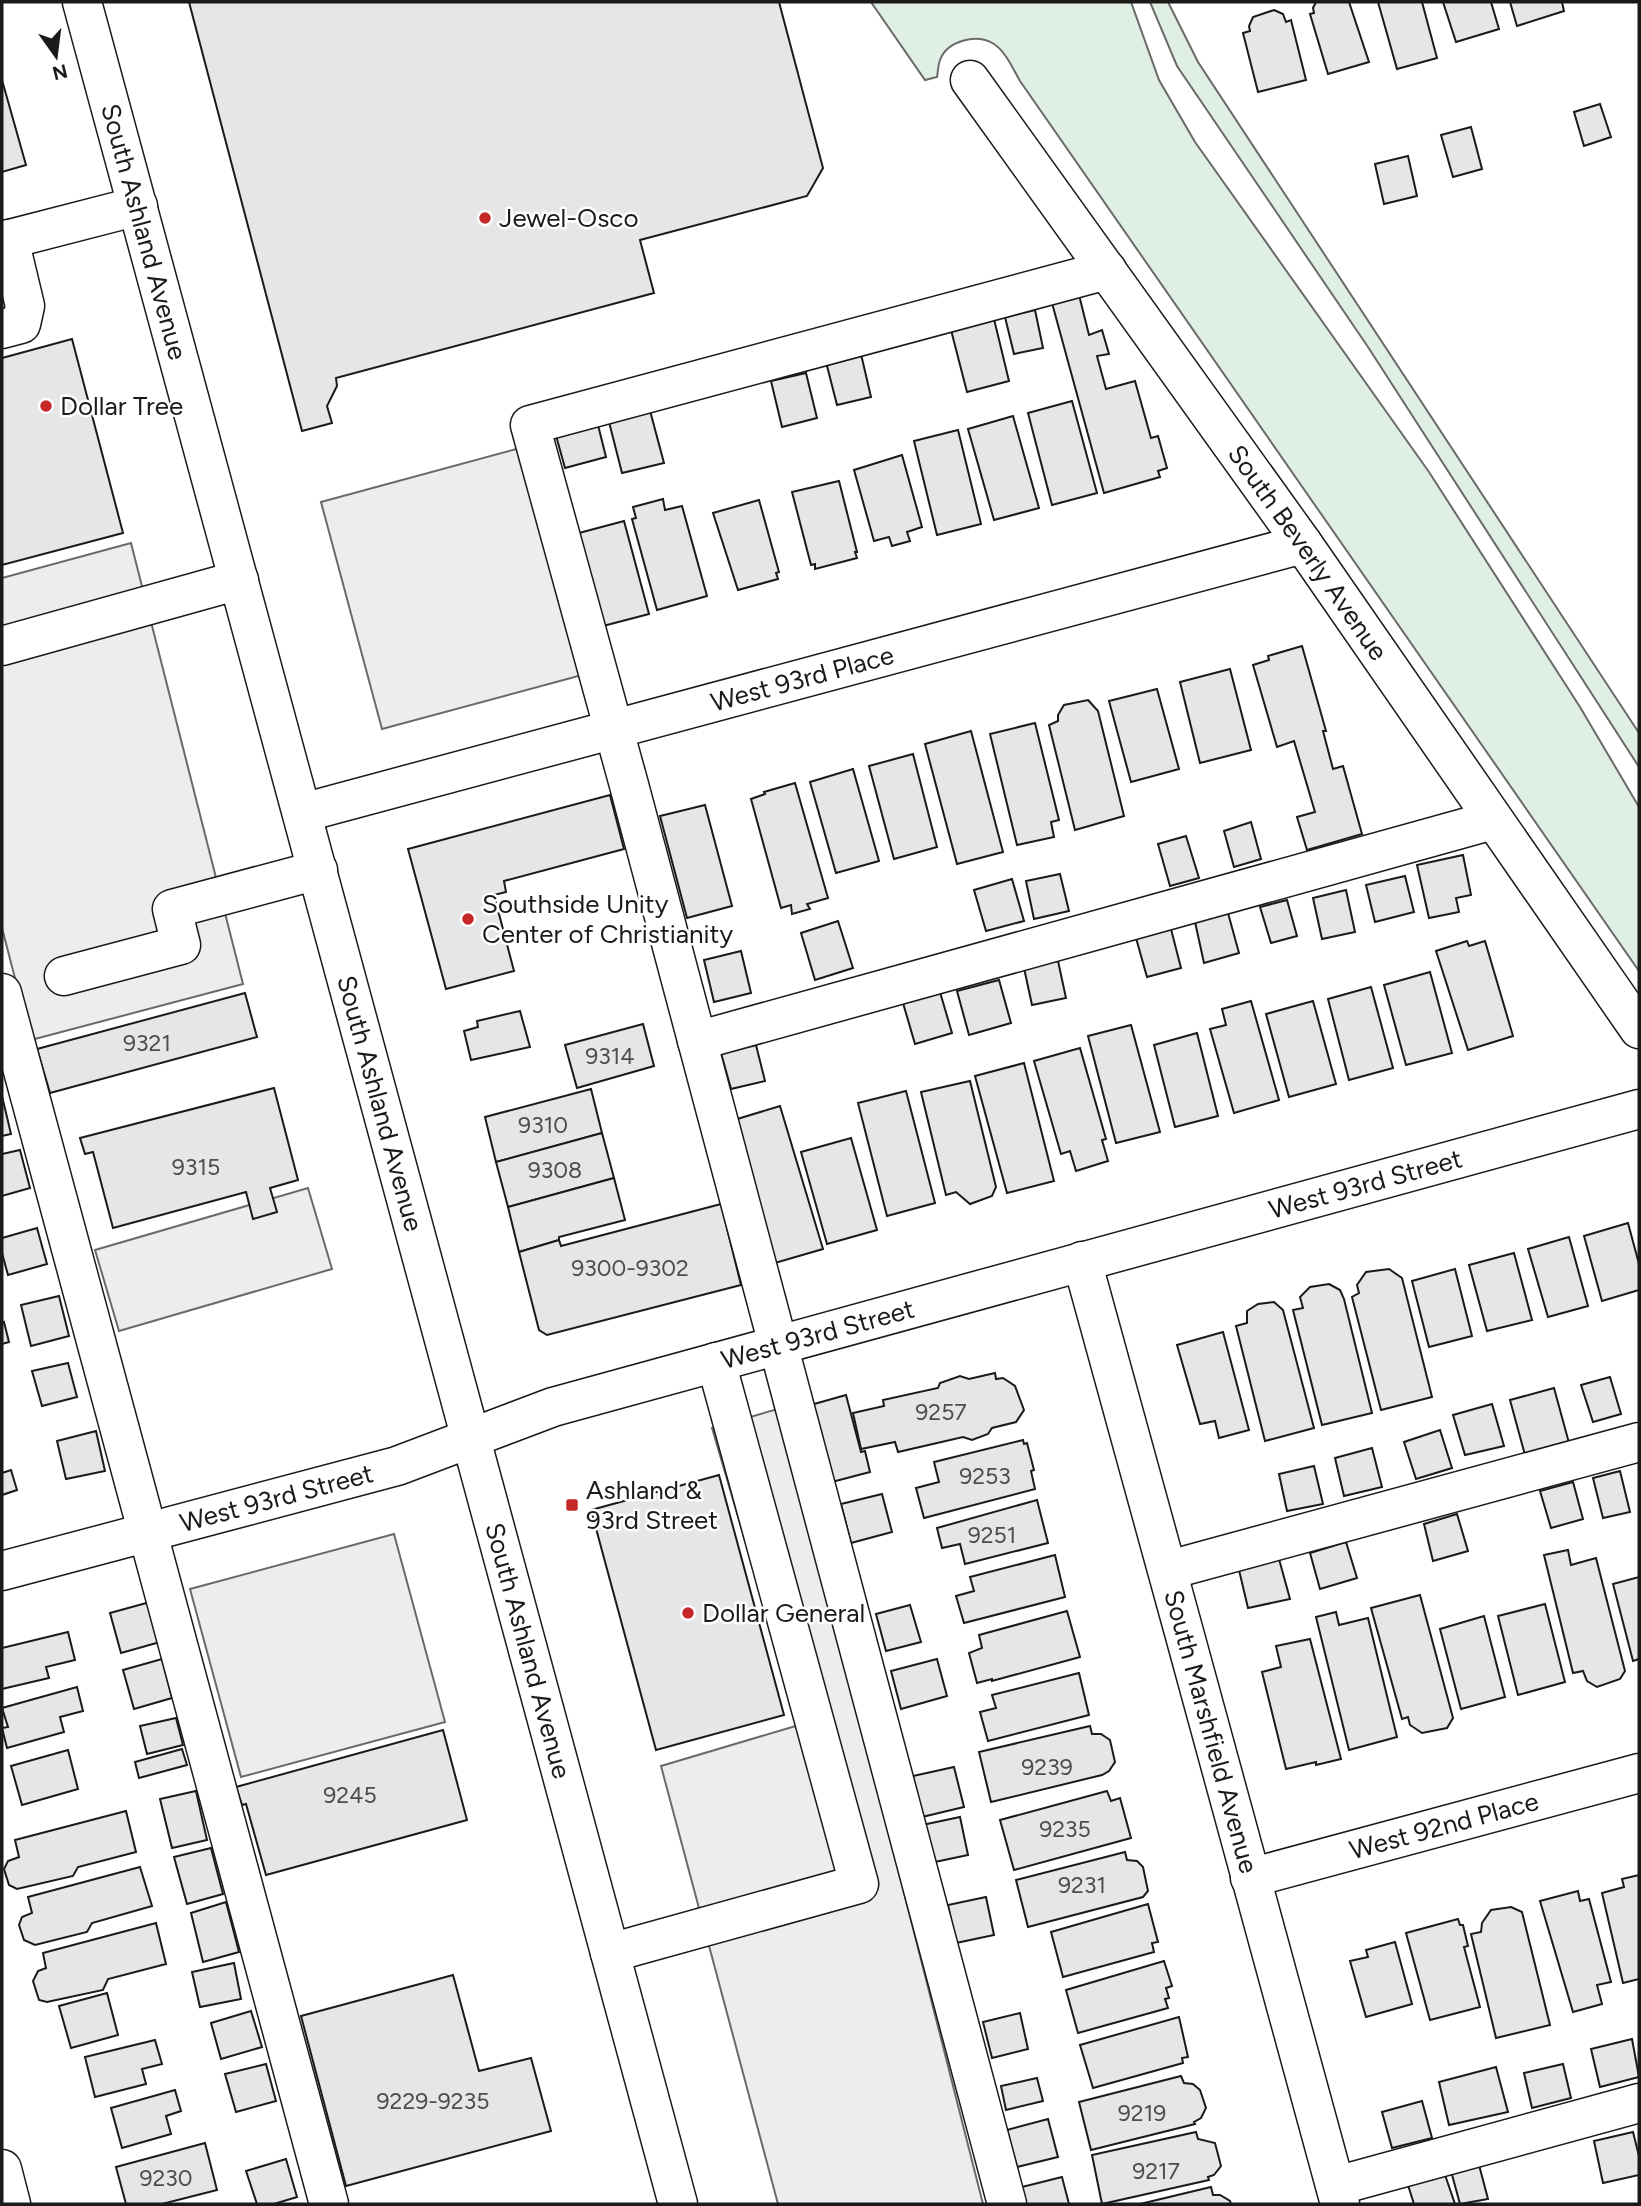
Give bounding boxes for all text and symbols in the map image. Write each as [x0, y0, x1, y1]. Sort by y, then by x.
north arrow [21, 21, 91, 91]
text: N [50, 59, 70, 85]
street label: South Ashland Avenue [94, 100, 194, 363]
place label: Jewel-Osco [499, 202, 639, 234]
marker: Jewel-Osco [477, 210, 493, 226]
place label: Dollar Tree [60, 390, 183, 422]
marker: Dollar Tree [38, 398, 54, 414]
street label: South Beverly Avenue [1221, 439, 1395, 667]
street label: West 93rd Place [707, 639, 897, 718]
place label: Southside Unity Center of Christianity [482, 888, 733, 950]
marker: Southside Unity Center of Christianity [460, 911, 476, 927]
street label: South Ashland Avenue [330, 972, 430, 1235]
house number: 9321 [123, 1029, 171, 1057]
house number: 9314 [585, 1042, 635, 1070]
house number: 9310 [518, 1111, 568, 1139]
street label: West 93rd Street [1265, 1142, 1466, 1226]
house number: 9315 [172, 1153, 220, 1181]
house number: 9308 [528, 1156, 582, 1184]
house number: 9300-9302 [571, 1254, 689, 1282]
street label: West 93rd Street [718, 1293, 918, 1376]
house number: 9257 [915, 1398, 967, 1426]
street label: West 93rd Street [176, 1457, 377, 1539]
house number: 9253 [959, 1462, 1011, 1490]
place label: Ashland & 93rd Street [586, 1474, 718, 1536]
marker: Ashland & 93rd Street [564, 1497, 580, 1513]
street label: South Ashland Avenue [478, 1519, 578, 1782]
house number: 9251 [968, 1521, 1016, 1549]
street label: South Marshfield Avenue [1157, 1586, 1265, 1877]
place label: Dollar General [702, 1597, 865, 1629]
marker: Dollar General [680, 1605, 696, 1621]
house number: 9239 [1021, 1753, 1073, 1781]
house number: 9245 [323, 1781, 377, 1809]
street label: West 92nd Place [1346, 1785, 1542, 1866]
house number: 9235 [1039, 1815, 1091, 1843]
house number: 9231 [1058, 1871, 1106, 1899]
house number: 9229-9235 [377, 2087, 489, 2115]
house number: 9219 [1118, 2099, 1166, 2127]
house number: 9217 [1132, 2157, 1180, 2185]
house number: 9230 [139, 2164, 193, 2192]

